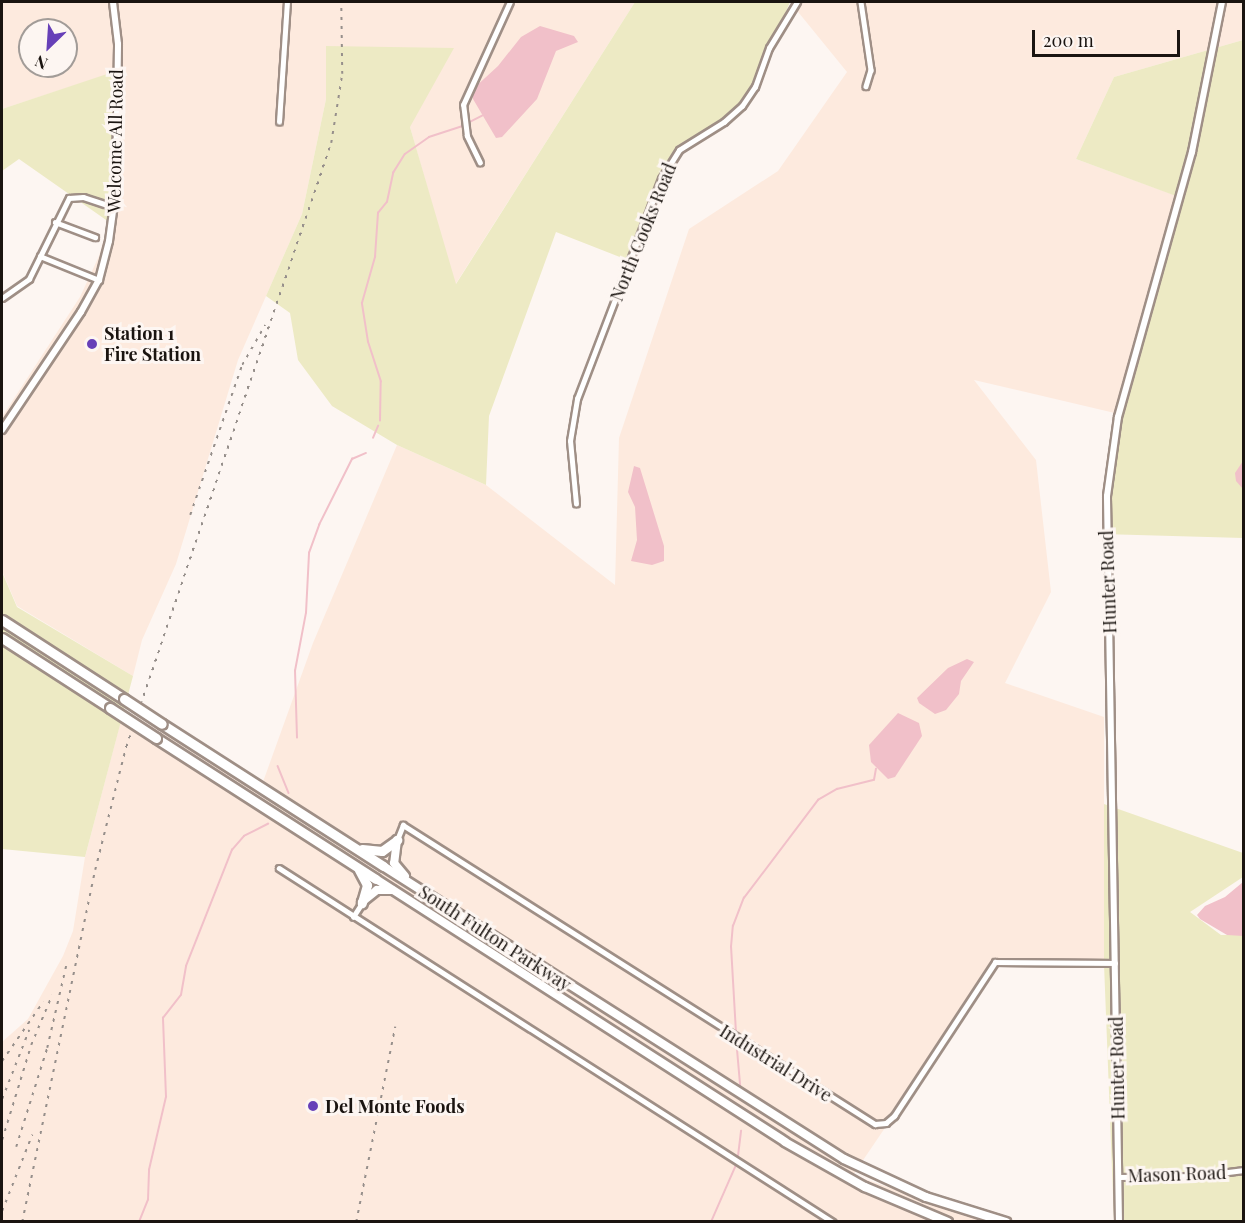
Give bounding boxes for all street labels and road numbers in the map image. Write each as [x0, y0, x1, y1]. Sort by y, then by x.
street label: Welcome All Road [103, 69, 127, 213]
street label: North Cooks Road [605, 160, 681, 304]
street label: Hunter Road [1095, 530, 1121, 634]
street label: South Fulton Parkway [415, 881, 575, 995]
street label: Hunter Road [1105, 1016, 1129, 1120]
street label: Industrial Drive [716, 1020, 836, 1106]
street label: Mason Road [1127, 1161, 1227, 1187]

